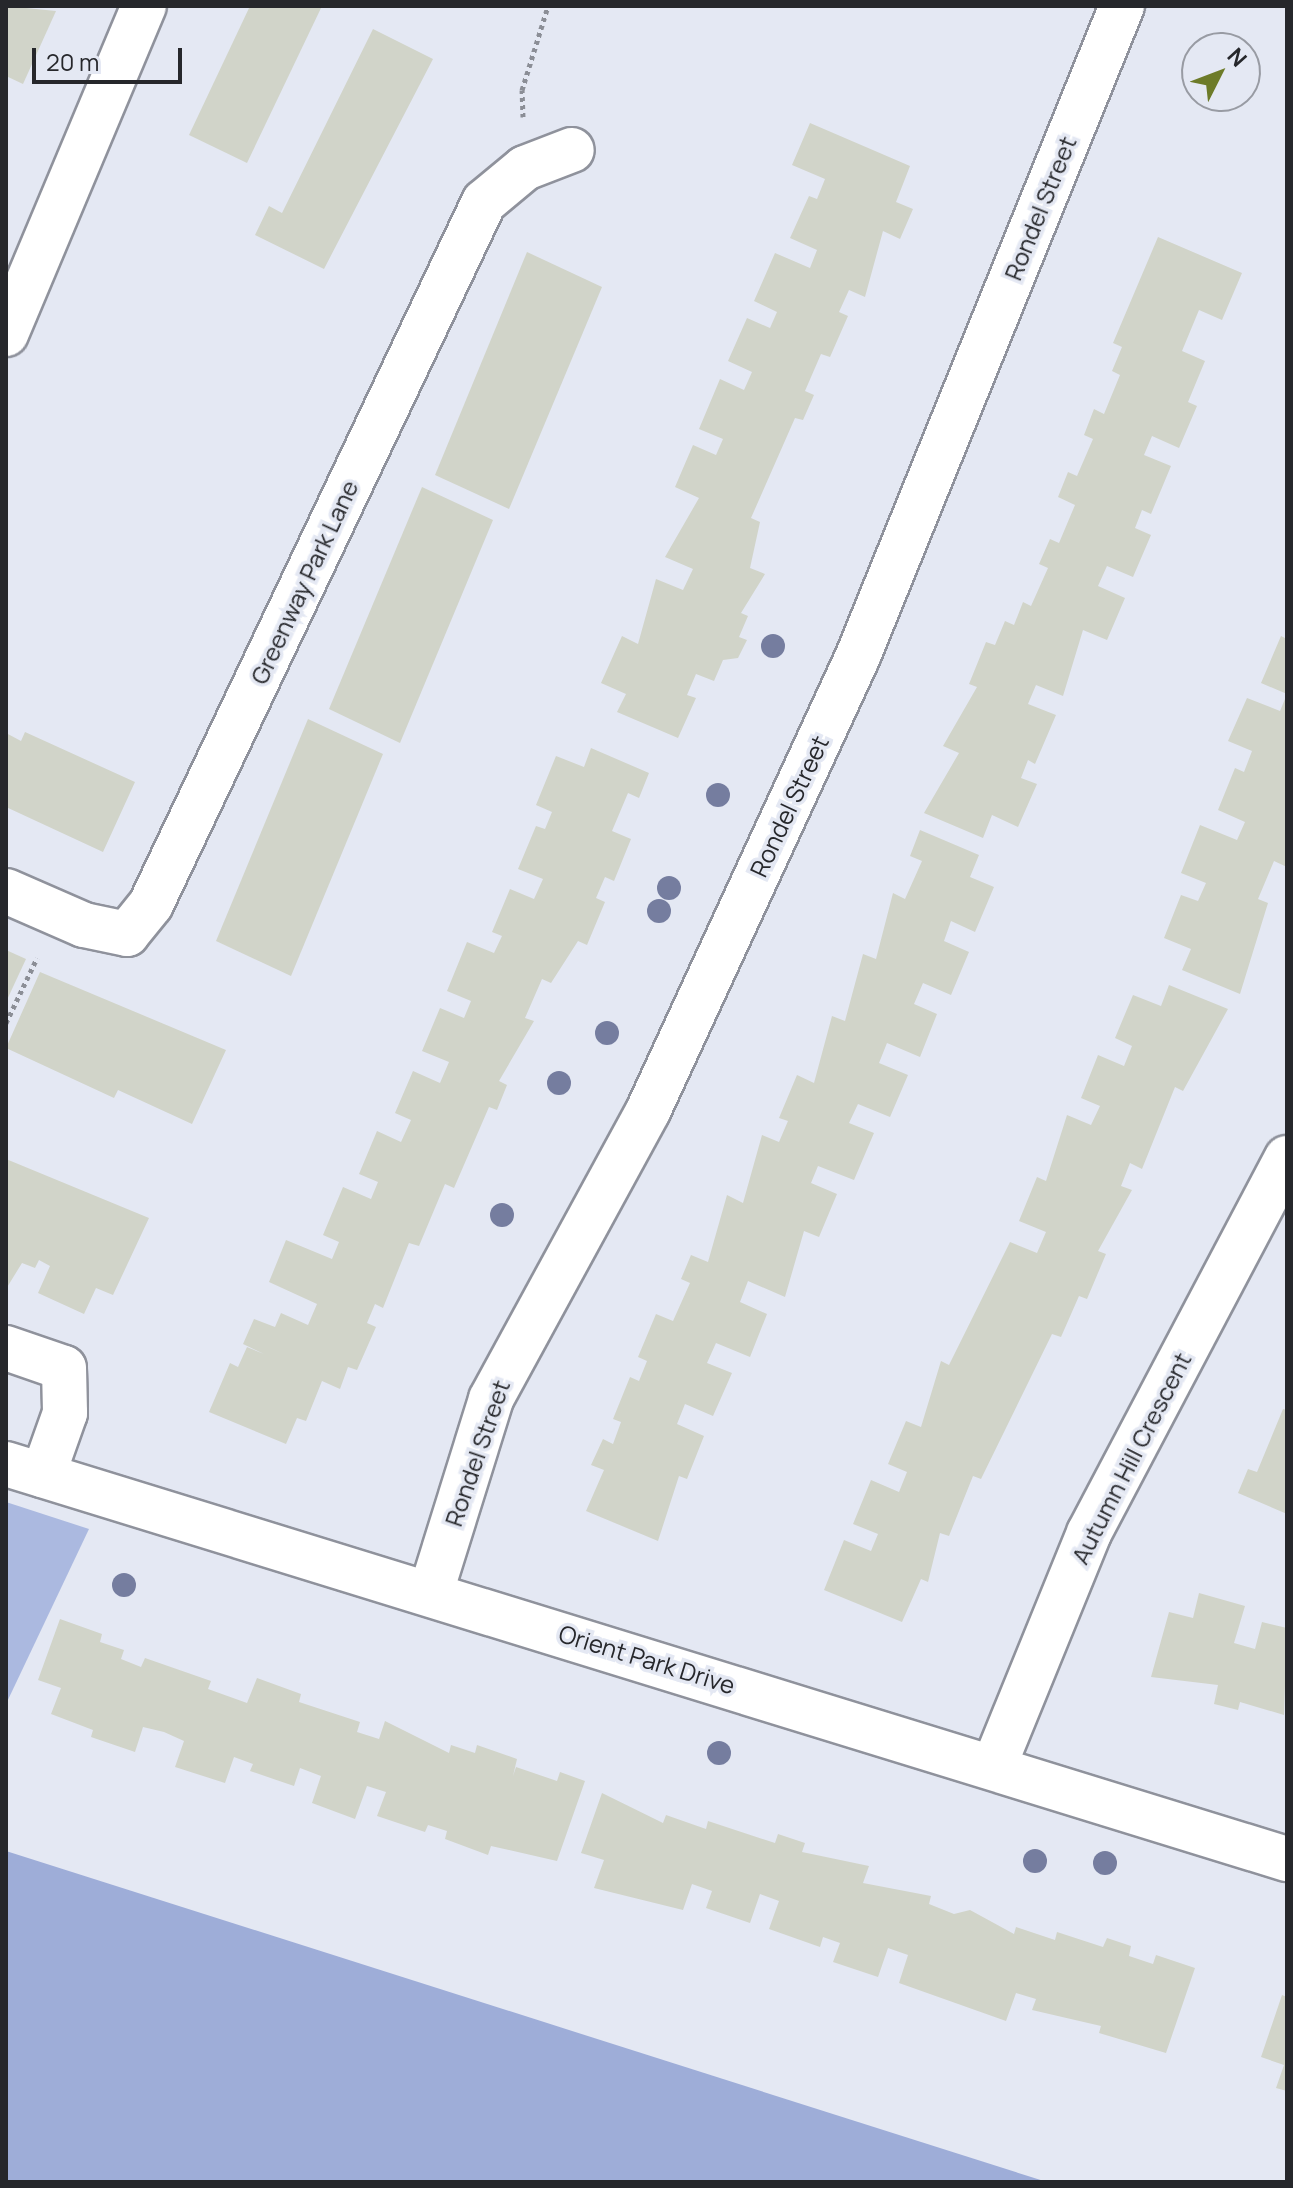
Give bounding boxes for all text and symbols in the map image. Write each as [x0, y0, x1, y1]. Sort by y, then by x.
scale bar [36, 32, 186, 82]
north arrow [1181, 32, 1261, 112]
text: N [1221, 41, 1254, 73]
text: 20 m [46, 45, 99, 78]
street label: Rondel Street [998, 132, 1082, 284]
street label: Greenway Park Lane [244, 476, 364, 688]
street label: Rondel Street [744, 731, 834, 881]
street label: Autumn Hill Crescent [1065, 1347, 1197, 1569]
street label: Rondel Street [439, 1376, 515, 1530]
street label: Orient Park Drive [555, 1619, 739, 1699]

